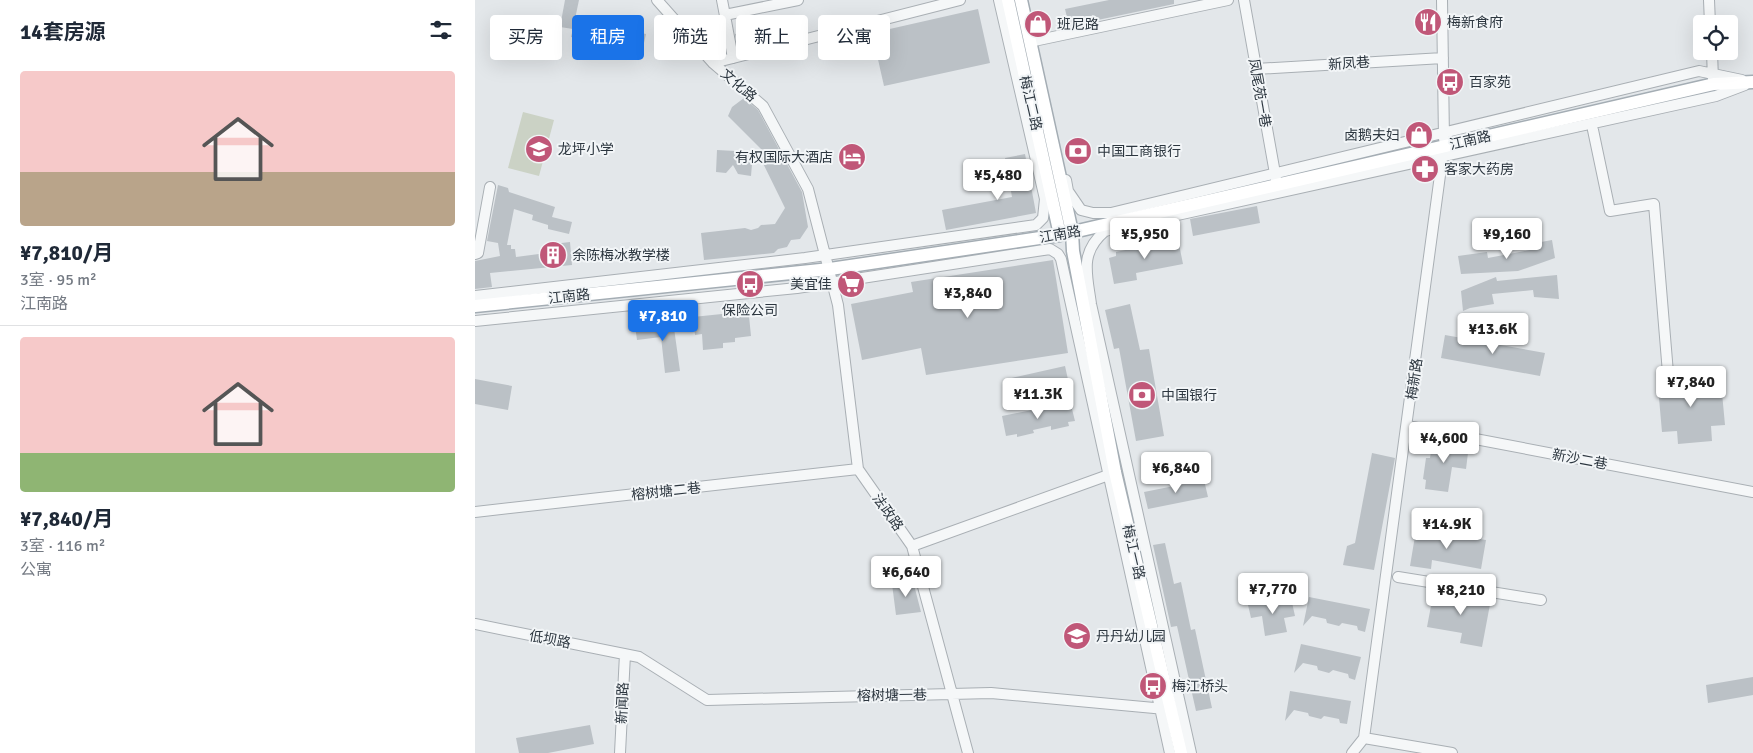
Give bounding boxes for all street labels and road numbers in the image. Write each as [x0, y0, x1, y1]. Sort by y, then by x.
street label: 新凤巷 [1327, 54, 1371, 73]
street label: 凤尾苑一巷 [1245, 57, 1274, 129]
street label: 文化路 [717, 65, 760, 106]
street label: 梅江二路 [1016, 74, 1045, 132]
street label: 江南路 [1448, 127, 1492, 153]
street label: 江南路 [1038, 222, 1082, 247]
street label: 江南路 [547, 286, 591, 307]
street label: 梅新路 [1403, 357, 1426, 401]
street label: 新沙二巷 [1551, 446, 1609, 473]
street label: 榕树塘二巷 [630, 479, 702, 504]
street label: 法政路 [869, 490, 907, 534]
street label: 梅江一路 [1119, 523, 1148, 581]
street label: 低坝路 [528, 627, 572, 652]
street label: 新闻路 [613, 682, 632, 724]
street label: 榕树塘一巷 [857, 686, 927, 705]

